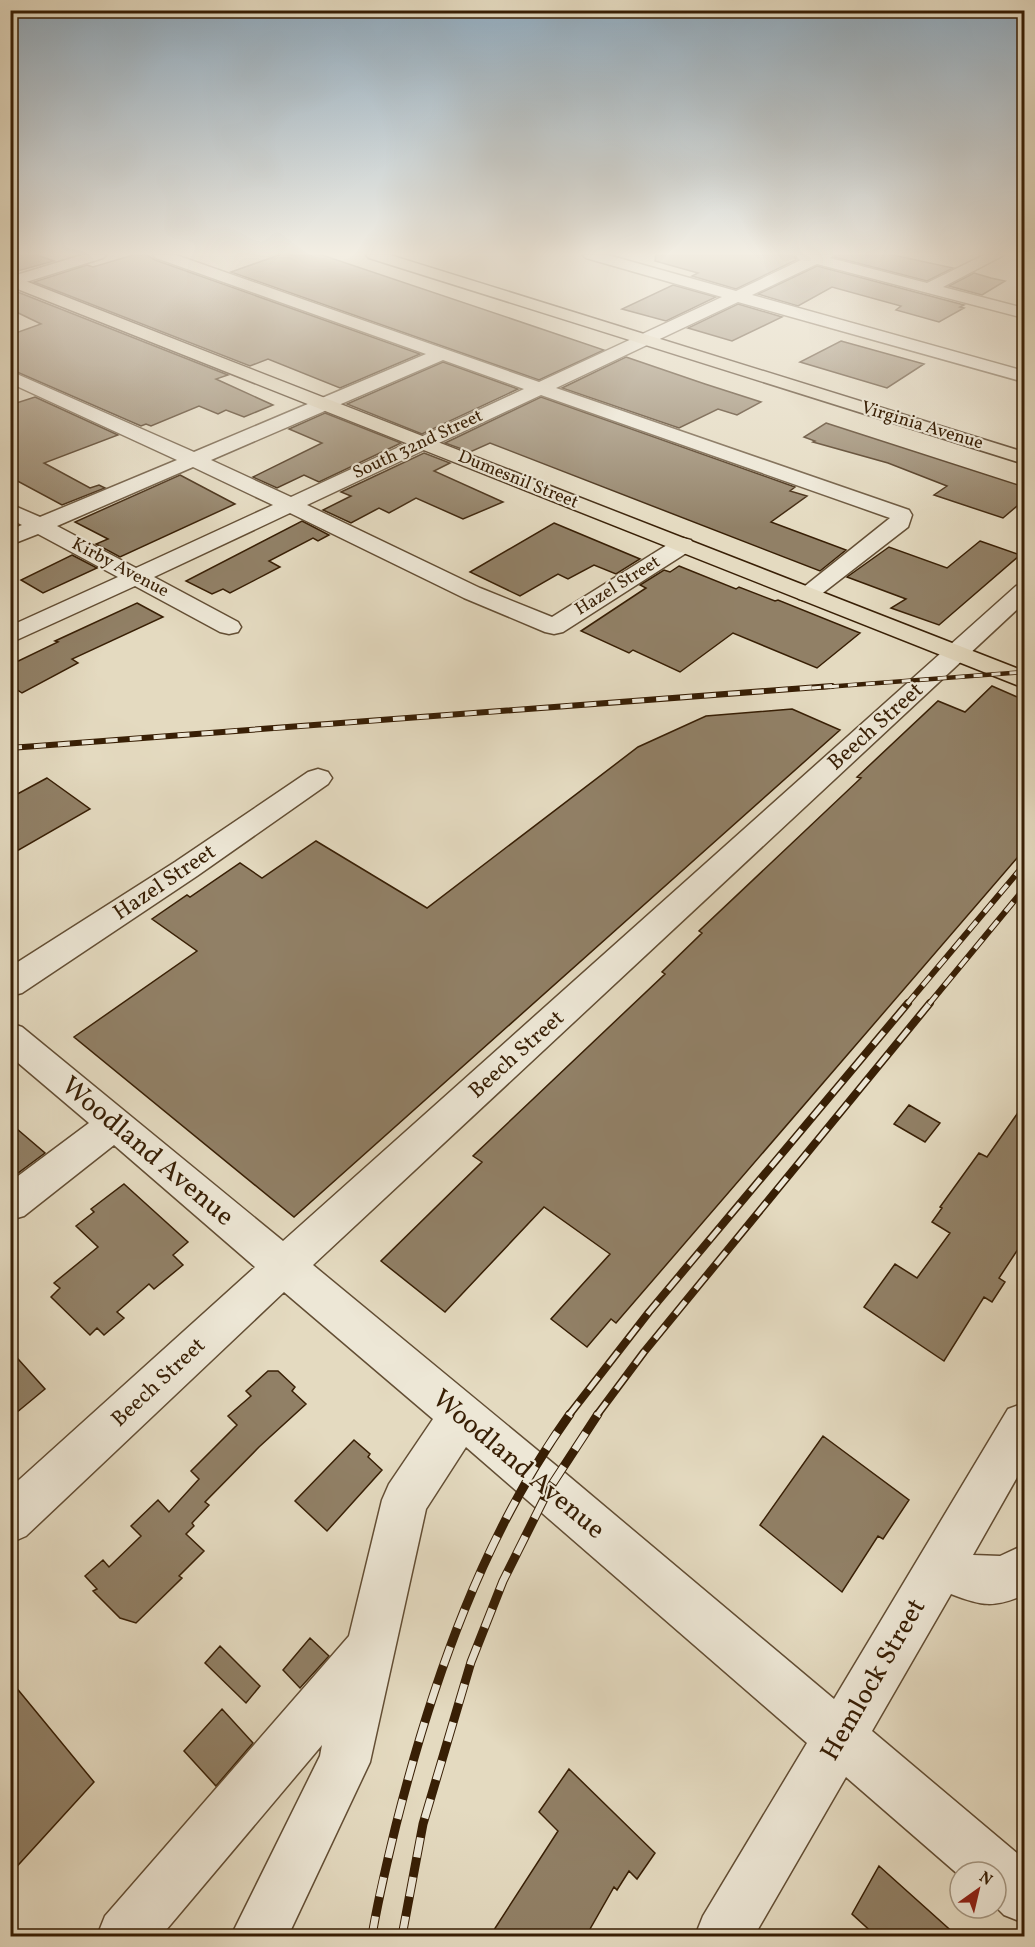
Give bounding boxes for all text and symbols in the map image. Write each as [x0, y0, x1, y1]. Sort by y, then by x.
street label: Virginia Avenue [858, 396, 986, 456]
street label: South 32nd Street [349, 404, 487, 486]
street label: Dumesnil Street [454, 444, 582, 516]
street label: Kirby Avenue [67, 532, 173, 604]
street label: Hazel Street [571, 550, 665, 622]
street label: Beech Street [821, 675, 931, 778]
street label: Hazel Street [108, 837, 223, 929]
street label: Beech Street [462, 1003, 572, 1106]
street label: Woodland Avenue [52, 1068, 242, 1236]
street label: Beech Street [105, 1331, 213, 1435]
street label: Woodland Avenue [423, 1381, 613, 1549]
street label: Hemlock Street [812, 1592, 936, 1768]
north arrow [948, 1860, 1008, 1920]
text: N [974, 1867, 997, 1892]

